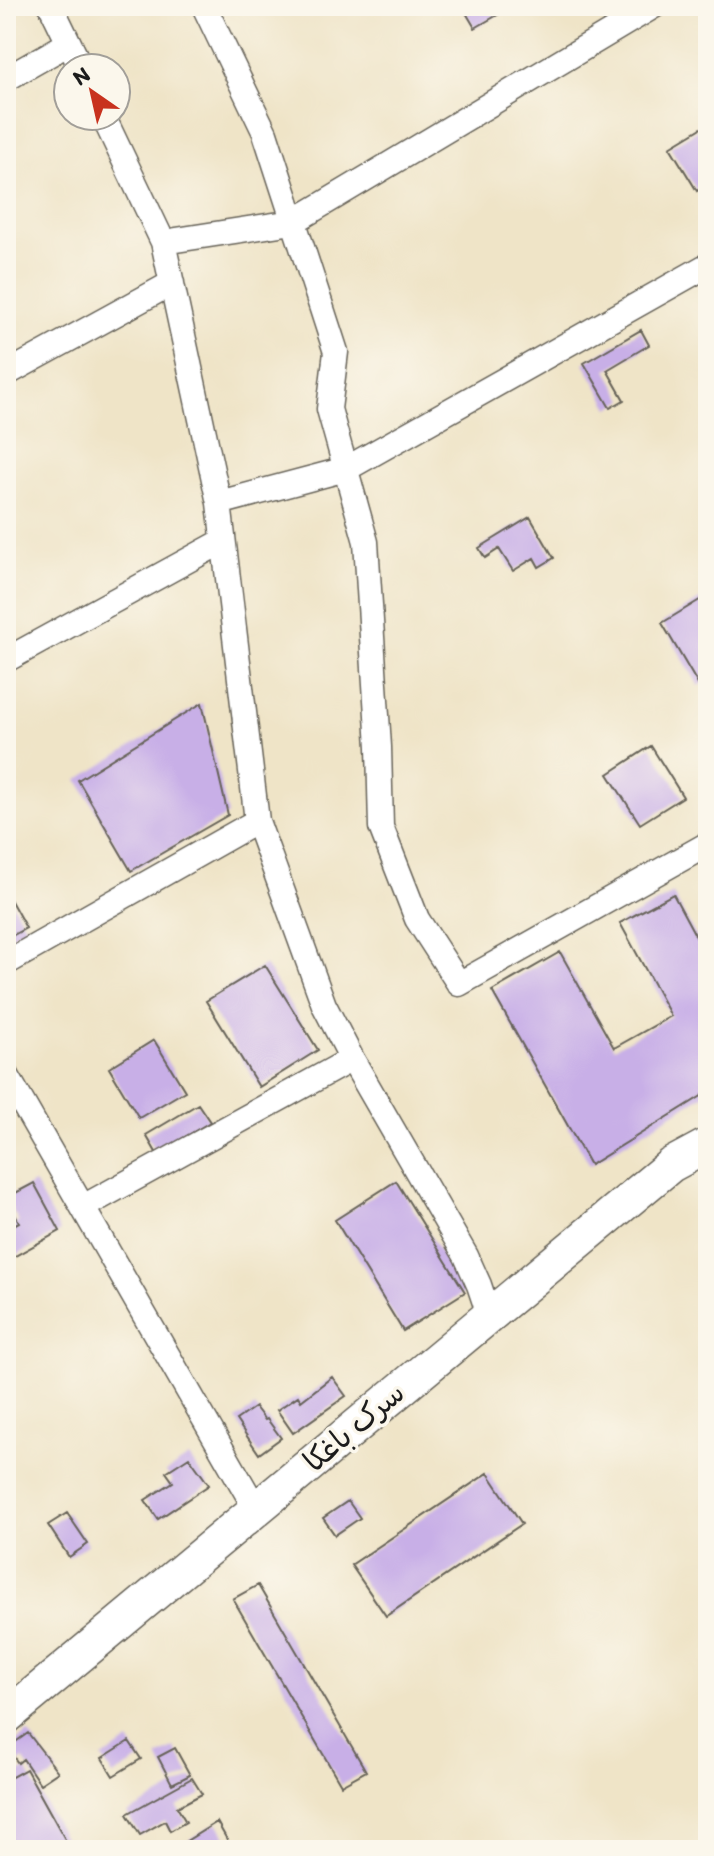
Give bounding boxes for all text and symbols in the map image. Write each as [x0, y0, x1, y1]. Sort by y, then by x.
north arrow [52, 52, 132, 132]
text: N [67, 60, 95, 91]
street label: سرک باغکا [296, 1374, 412, 1480]

